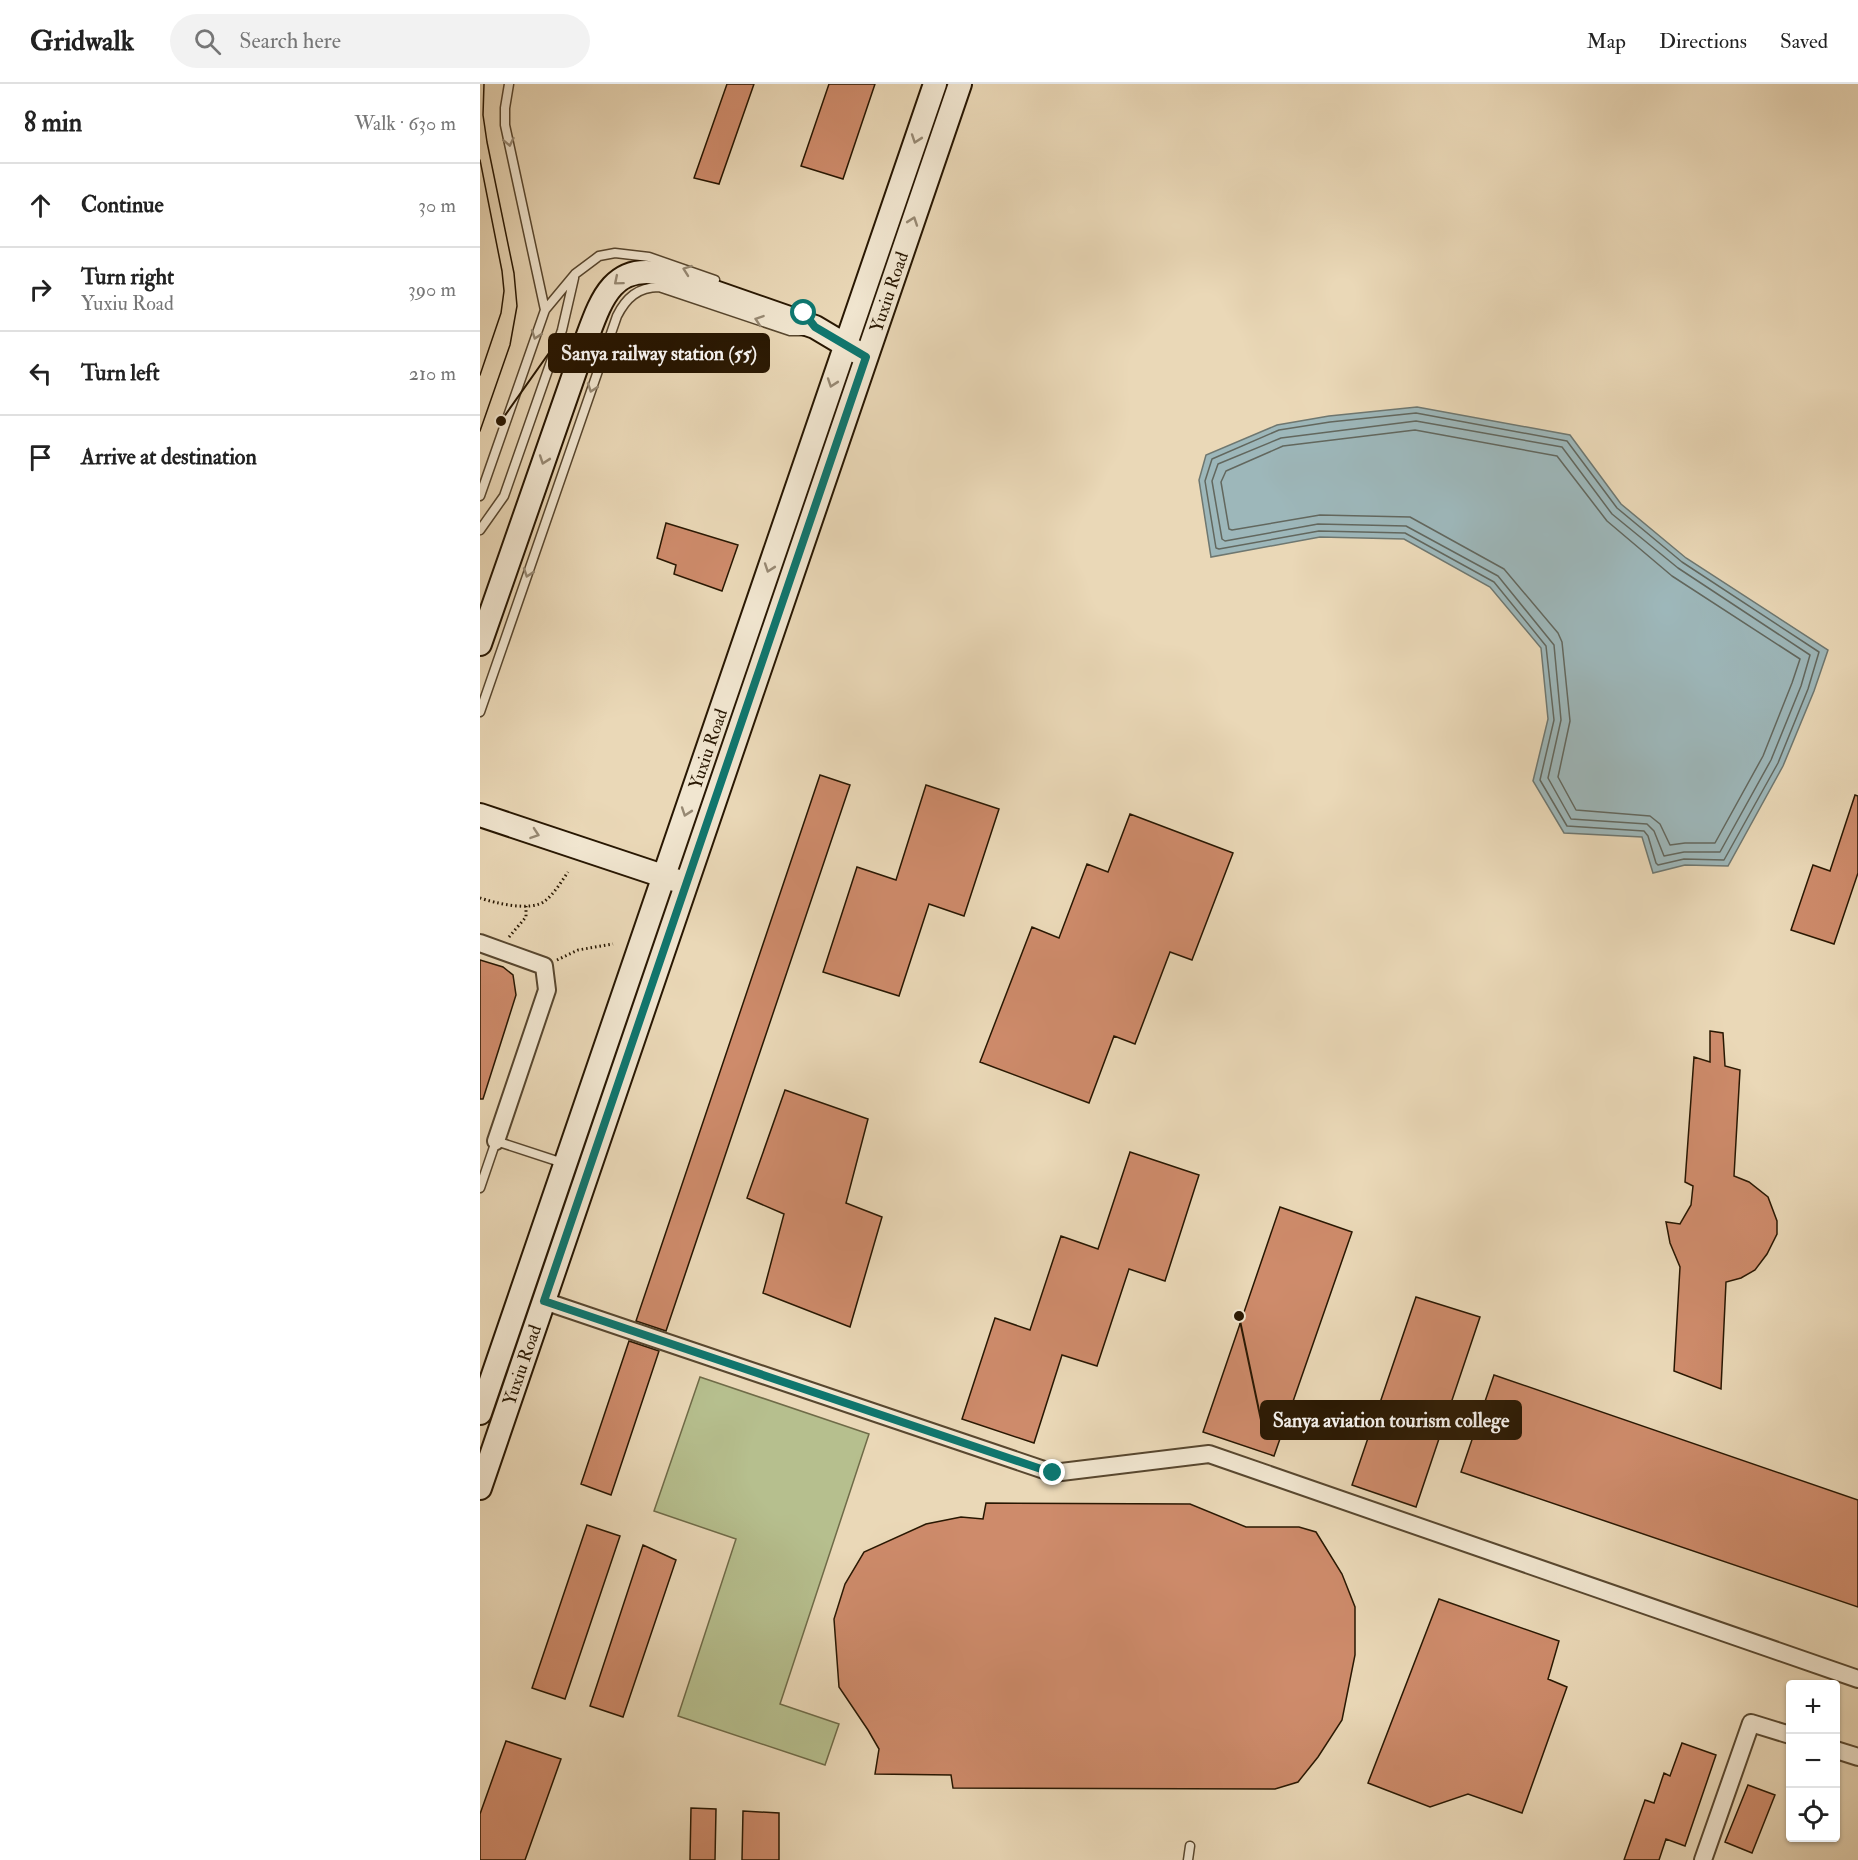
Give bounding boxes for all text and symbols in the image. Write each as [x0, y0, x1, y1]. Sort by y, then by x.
search box [170, 14, 590, 68]
text: Gridwalk [30, 24, 134, 59]
icon: search [191, 25, 224, 58]
text: Search here [239, 27, 341, 55]
text: Map [1586, 28, 1626, 55]
text: Directions [1659, 28, 1747, 55]
text: Saved [1780, 28, 1828, 55]
text: 8 min [24, 107, 82, 139]
text: Walk · 630 m [354, 111, 456, 136]
one-way arrow [911, 133, 924, 144]
one-way arrow [502, 137, 515, 147]
icon: ahead [24, 189, 57, 222]
text: Continue [81, 191, 164, 219]
text: 30 m [418, 193, 456, 218]
one-way arrow [906, 216, 918, 227]
street label: Yuxiu Road [865, 249, 914, 335]
text: Turn right [81, 263, 174, 291]
one-way arrow [682, 265, 693, 278]
icon: right [24, 273, 57, 306]
one-way arrow [614, 274, 625, 285]
text: 390 m [408, 277, 456, 302]
text: Yuxiu Road [81, 291, 174, 316]
route start [790, 299, 816, 325]
one-way arrow [754, 315, 765, 328]
one-way arrow [530, 329, 543, 340]
callout: Sanya railway station (55) [549, 334, 769, 372]
text: Sanya railway station (55) [561, 341, 757, 367]
icon: left [24, 357, 57, 390]
text: Turn left [81, 359, 160, 387]
text: 210 m [409, 361, 456, 386]
one-way arrow [827, 377, 840, 388]
one-way arrow [586, 382, 599, 393]
icon: arrive [24, 441, 57, 474]
text: Arrive at destination [81, 443, 257, 471]
one-way arrow [539, 454, 552, 465]
one-way arrow [764, 562, 777, 573]
one-way arrow [523, 567, 536, 577]
street label: Yuxiu Road [684, 706, 733, 792]
one-way arrow [681, 806, 694, 817]
one-way arrow [530, 826, 540, 839]
street label: Yuxiu Road [498, 1322, 547, 1408]
callout: Sanya aviation tourism college [1261, 1401, 1521, 1439]
text: Sanya aviation tourism college [1273, 1408, 1510, 1434]
route end [1039, 1459, 1065, 1485]
map controls [1786, 1680, 1840, 1842]
button: + [1786, 1680, 1840, 1734]
button: − [1786, 1734, 1840, 1788]
button: locate [1786, 1788, 1840, 1842]

